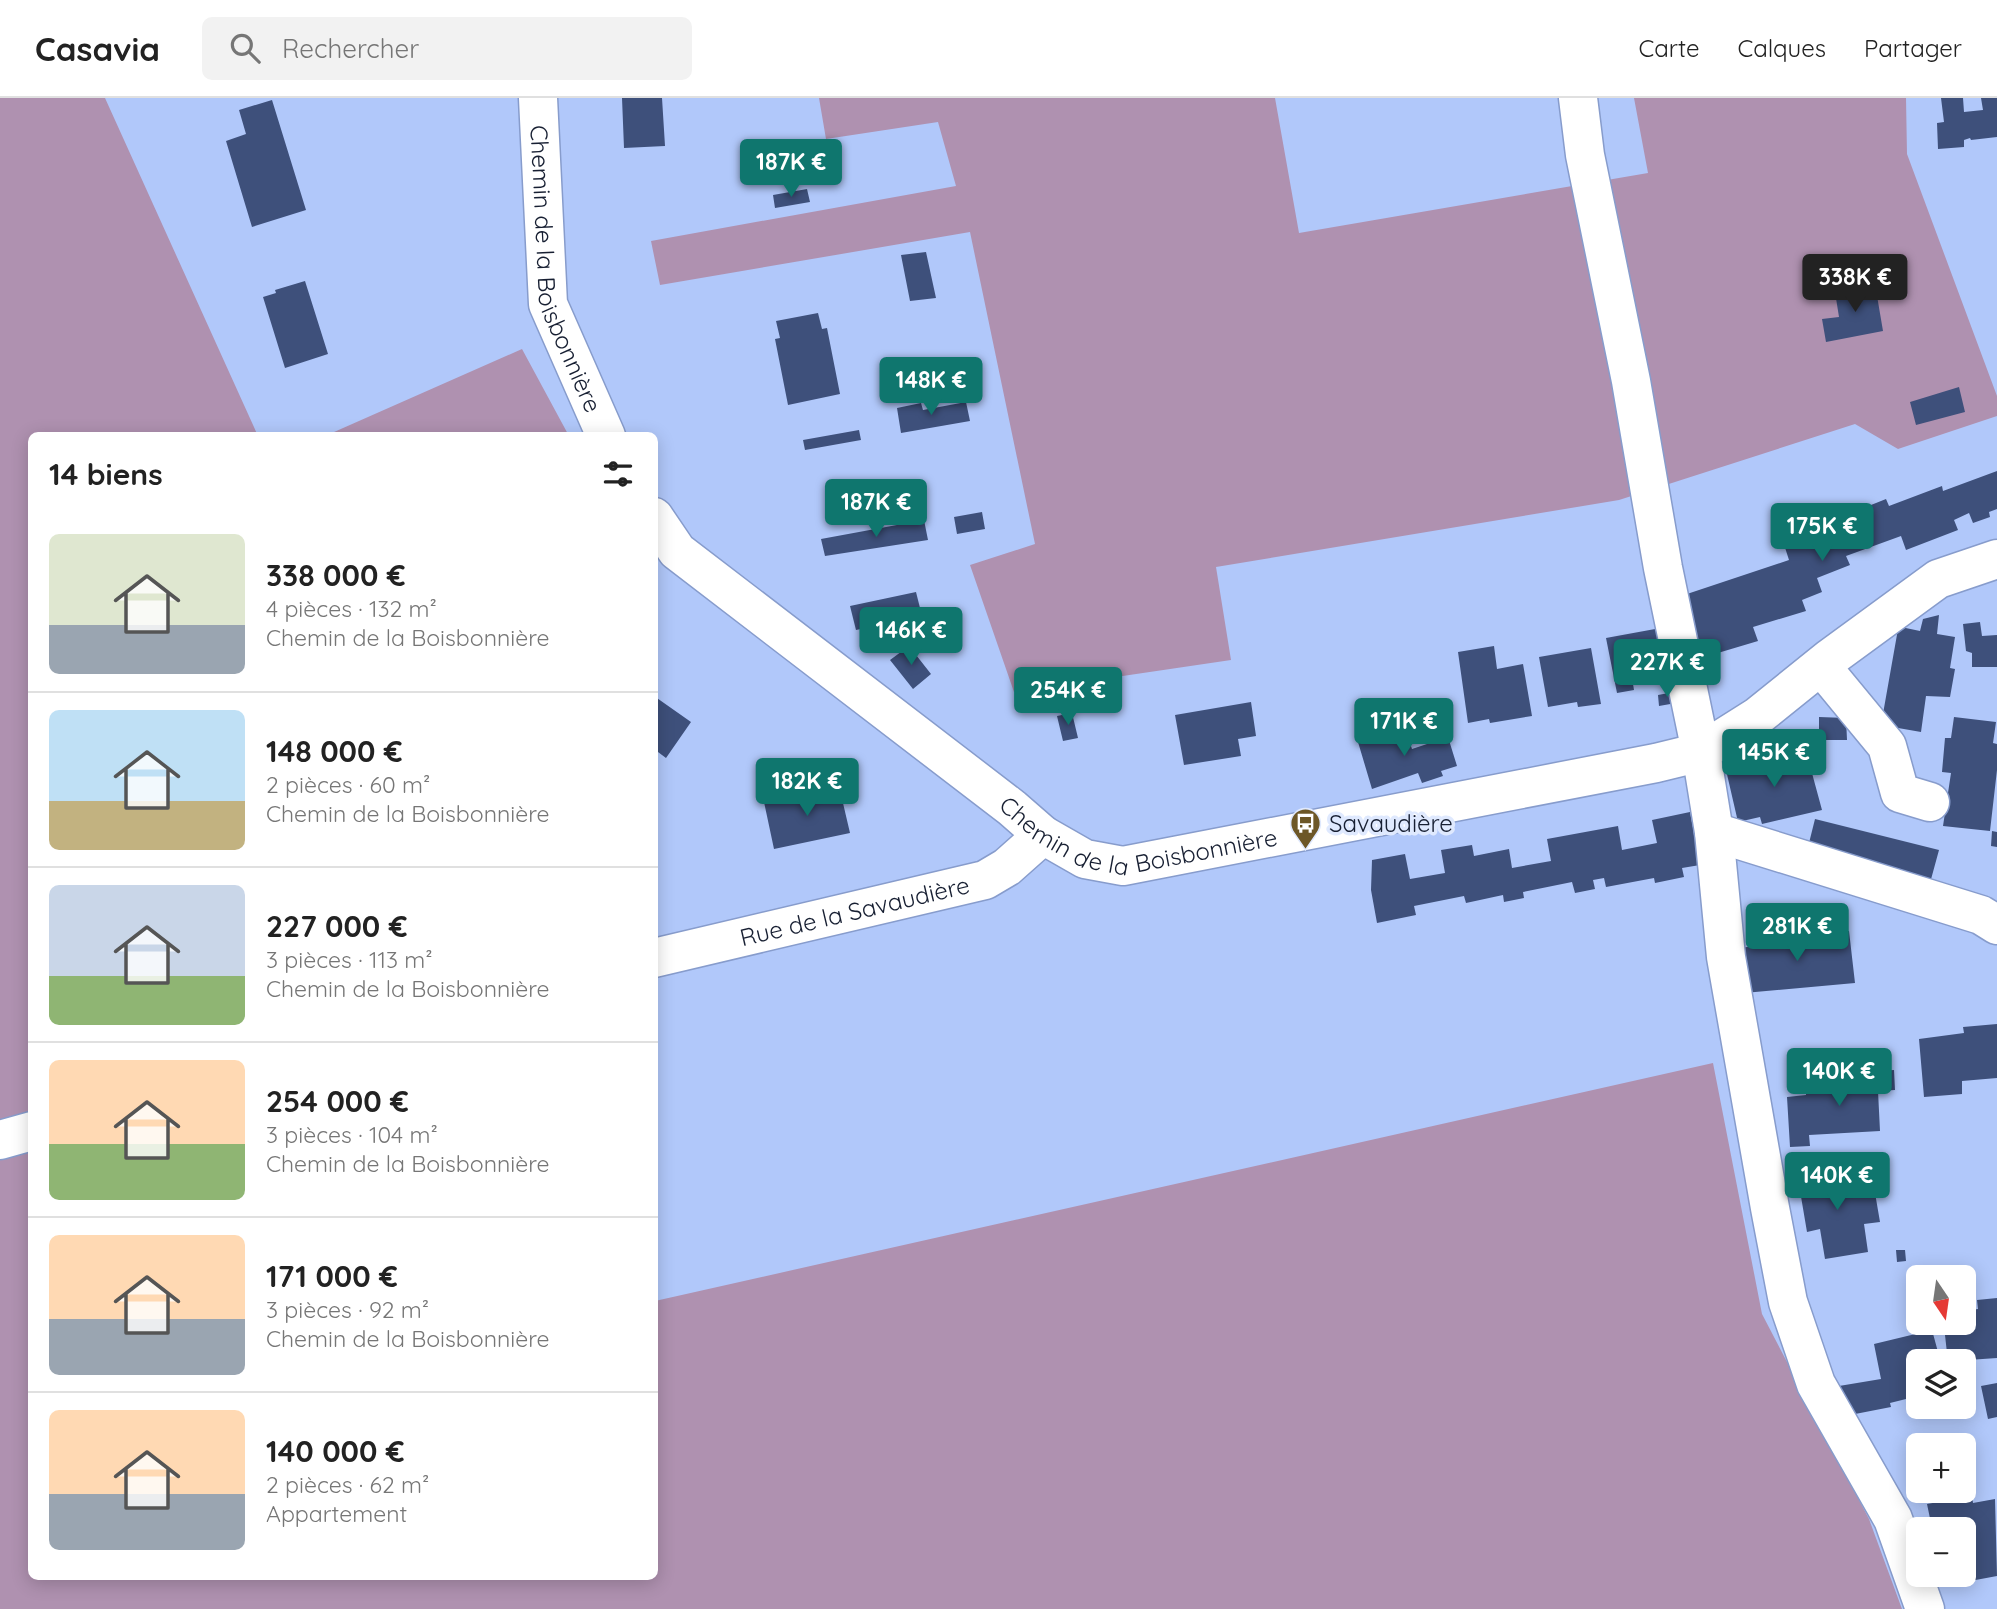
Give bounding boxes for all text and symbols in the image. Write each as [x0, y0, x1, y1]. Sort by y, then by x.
search box [202, 17, 692, 80]
text: Casavia [35, 28, 160, 69]
icon: search [226, 29, 264, 67]
text: Rechercher [282, 32, 419, 65]
text: Carte [1638, 33, 1700, 63]
text: Calques [1738, 33, 1826, 63]
text: Partager [1864, 33, 1962, 63]
street label: Chemin de la Boisbonnière [524, 124, 609, 417]
pin: 187K € [734, 140, 848, 199]
text: 187K € [756, 147, 826, 176]
pin: 338K € [1798, 254, 1912, 314]
text: 338K € [1818, 262, 1892, 291]
pin: 148K € [874, 358, 988, 417]
text: 148K € [895, 365, 967, 394]
text: 14 biens [49, 455, 163, 493]
icon: filters [599, 455, 637, 493]
pin: 187K € [819, 480, 933, 539]
text: 187K € [841, 487, 911, 516]
pin: 175K € [1765, 504, 1879, 563]
text: 175K € [1787, 511, 1857, 540]
text: 338 000 € [266, 556, 406, 594]
icon: home [105, 562, 189, 646]
text: 4 pièces · 132 m² [266, 594, 437, 623]
pin: 146K € [854, 608, 968, 667]
text: 146K € [875, 615, 947, 644]
text: Chemin de la Boisbonnière [266, 623, 550, 652]
pin: 227K € [1610, 640, 1724, 699]
text: 227K € [1630, 647, 1704, 676]
pin: 254K € [1011, 668, 1125, 727]
text: 254K € [1030, 675, 1106, 704]
pin: 171K € [1347, 698, 1461, 758]
text: 171K € [1370, 706, 1438, 735]
pin: 145K € [1717, 730, 1831, 789]
text: 148 000 € [266, 732, 403, 770]
text: 145K € [1738, 737, 1810, 766]
icon: home [105, 738, 189, 822]
pin: 182K € [750, 758, 864, 818]
text: 182K € [772, 766, 842, 795]
text: 2 pièces · 60 m² [266, 770, 430, 799]
street label: Chemin de la Boisbonnière [994, 789, 1280, 882]
text: Chemin de la Boisbonnière [266, 799, 550, 828]
bus stop icon: Savaudière [1289, 806, 1323, 850]
place label: Savaudière [1329, 808, 1453, 838]
street label: Rue de la Savaudière [737, 869, 972, 952]
pin: 281K € [1740, 904, 1854, 963]
text: 227 000 € [266, 907, 407, 945]
text: 281K € [1762, 911, 1832, 940]
icon: home [105, 913, 189, 997]
text: 3 pièces · 113 m² [266, 945, 433, 974]
text: Chemin de la Boisbonnière [266, 974, 550, 1003]
pin: 140K € [1782, 1048, 1896, 1108]
text: 140K € [1803, 1056, 1875, 1085]
text: 254 000 € [266, 1082, 409, 1120]
icon: home [105, 1088, 189, 1172]
text: 3 pièces · 104 m² [266, 1120, 438, 1149]
text: Chemin de la Boisbonnière [266, 1149, 550, 1178]
pin: 140K € [1780, 1152, 1894, 1212]
text: 140K € [1801, 1160, 1873, 1189]
text: 171 000 € [266, 1257, 398, 1295]
icon: home [105, 1263, 189, 1347]
north arrow [1906, 1265, 1976, 1335]
map controls [1906, 1265, 1976, 1587]
text: 3 pièces · 92 m² [266, 1295, 429, 1324]
text: Chemin de la Boisbonnière [266, 1324, 550, 1353]
button: layers [1906, 1349, 1976, 1419]
text: 140 000 € [266, 1432, 405, 1470]
button: + [1906, 1433, 1976, 1503]
icon: home [105, 1438, 189, 1522]
text: 2 pièces · 62 m² [266, 1470, 429, 1499]
text: Appartement [266, 1499, 407, 1528]
button: − [1906, 1517, 1976, 1587]

